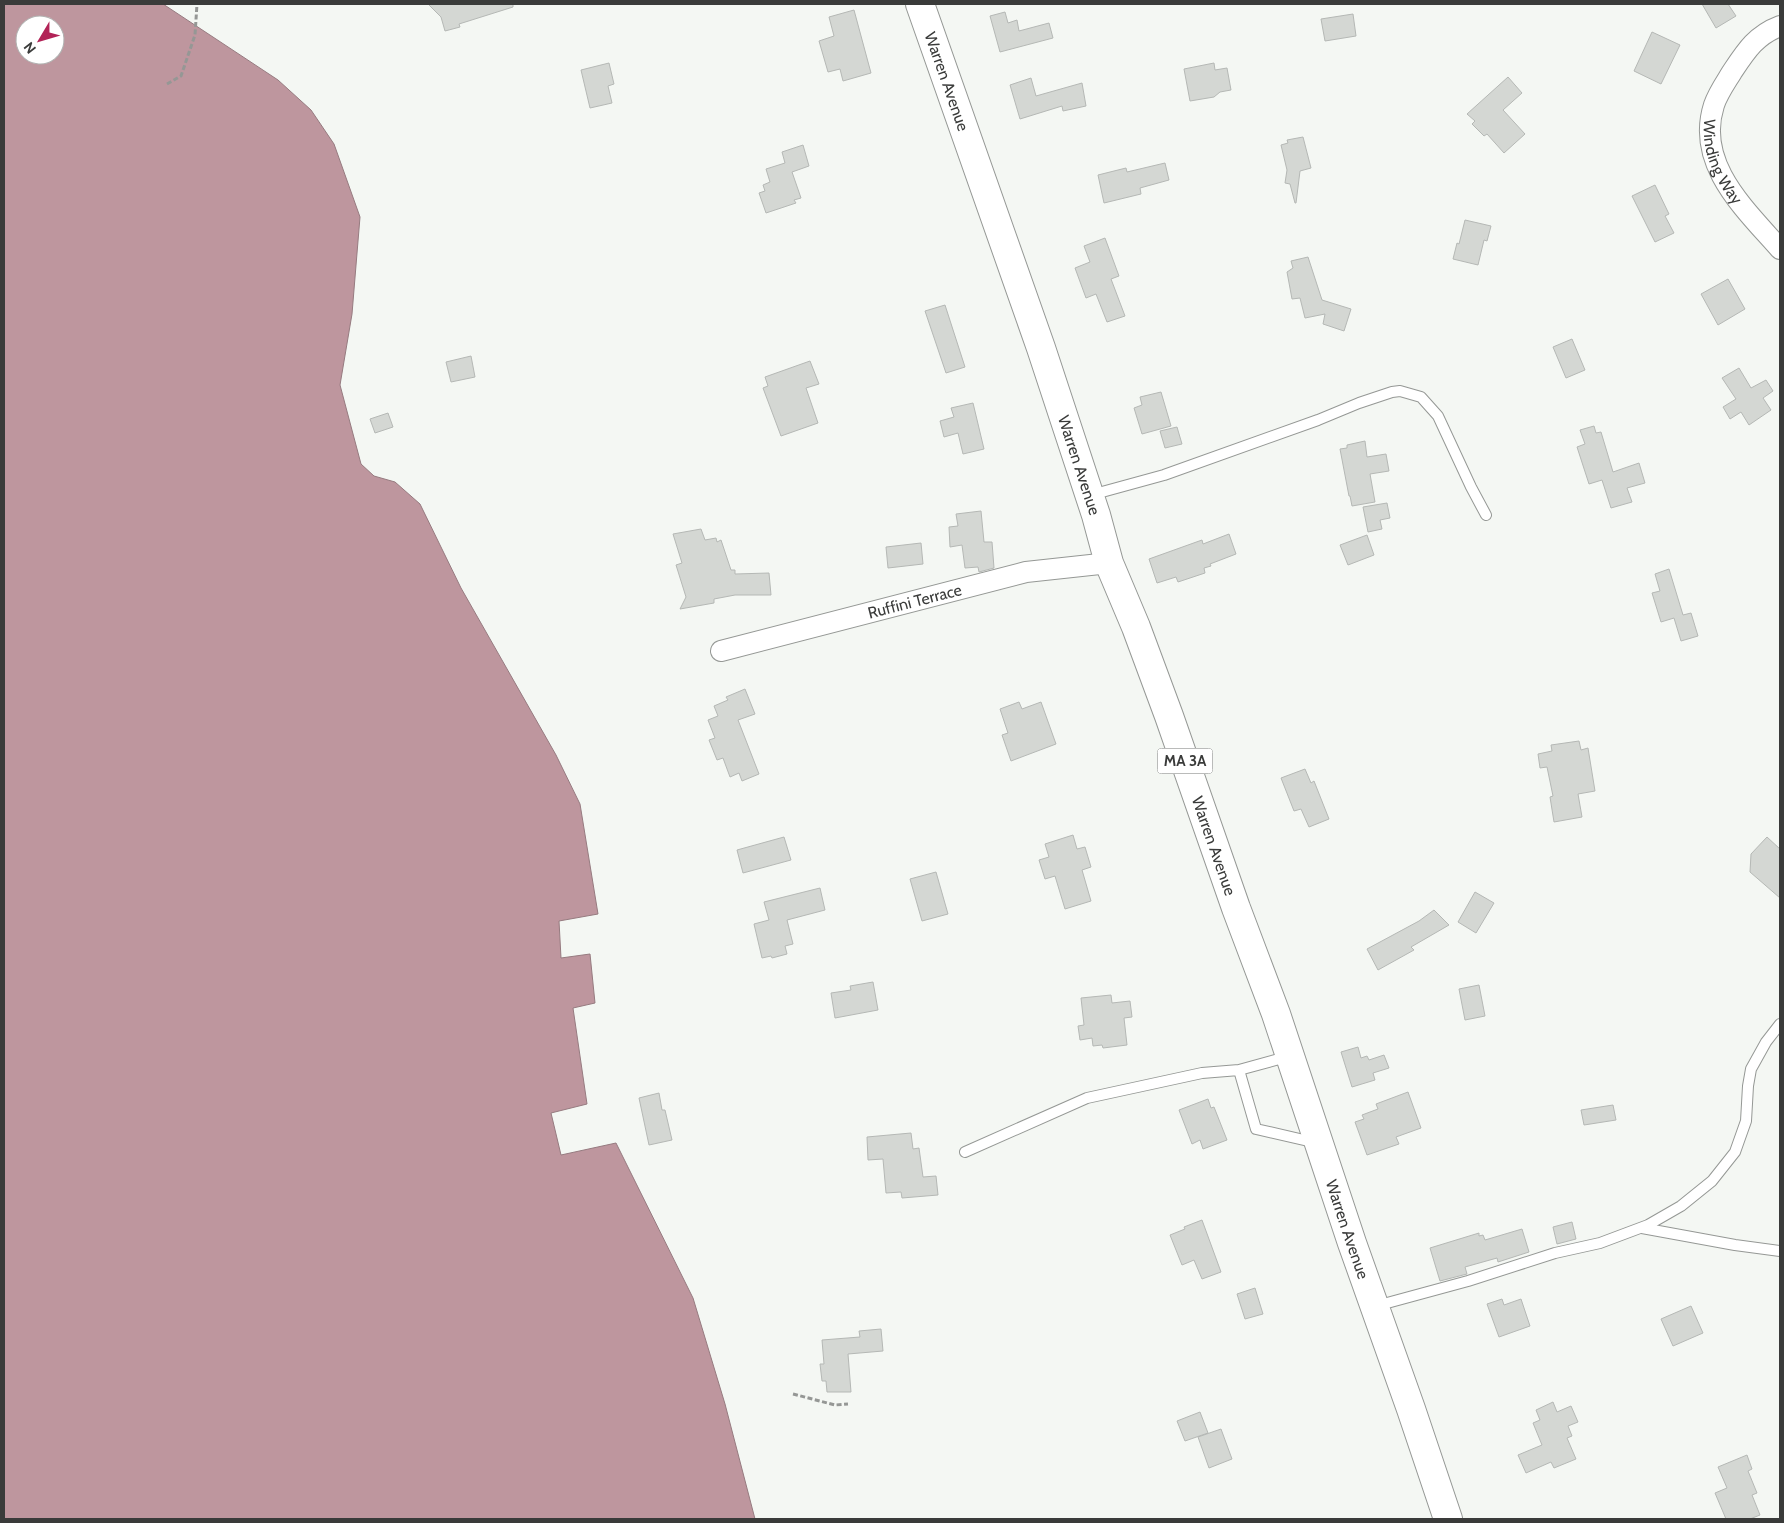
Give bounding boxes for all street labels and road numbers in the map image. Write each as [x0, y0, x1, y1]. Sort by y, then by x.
street label: Warren Avenue [921, 29, 973, 133]
street label: Winding Way [1700, 118, 1747, 208]
street label: Warren Avenue [1054, 413, 1105, 517]
street label: Ruffini Terrace [866, 580, 964, 622]
road number: MA 3A [1158, 748, 1212, 774]
street label: Warren Avenue [1188, 794, 1240, 898]
street label: Warren Avenue [1322, 1177, 1373, 1281]

